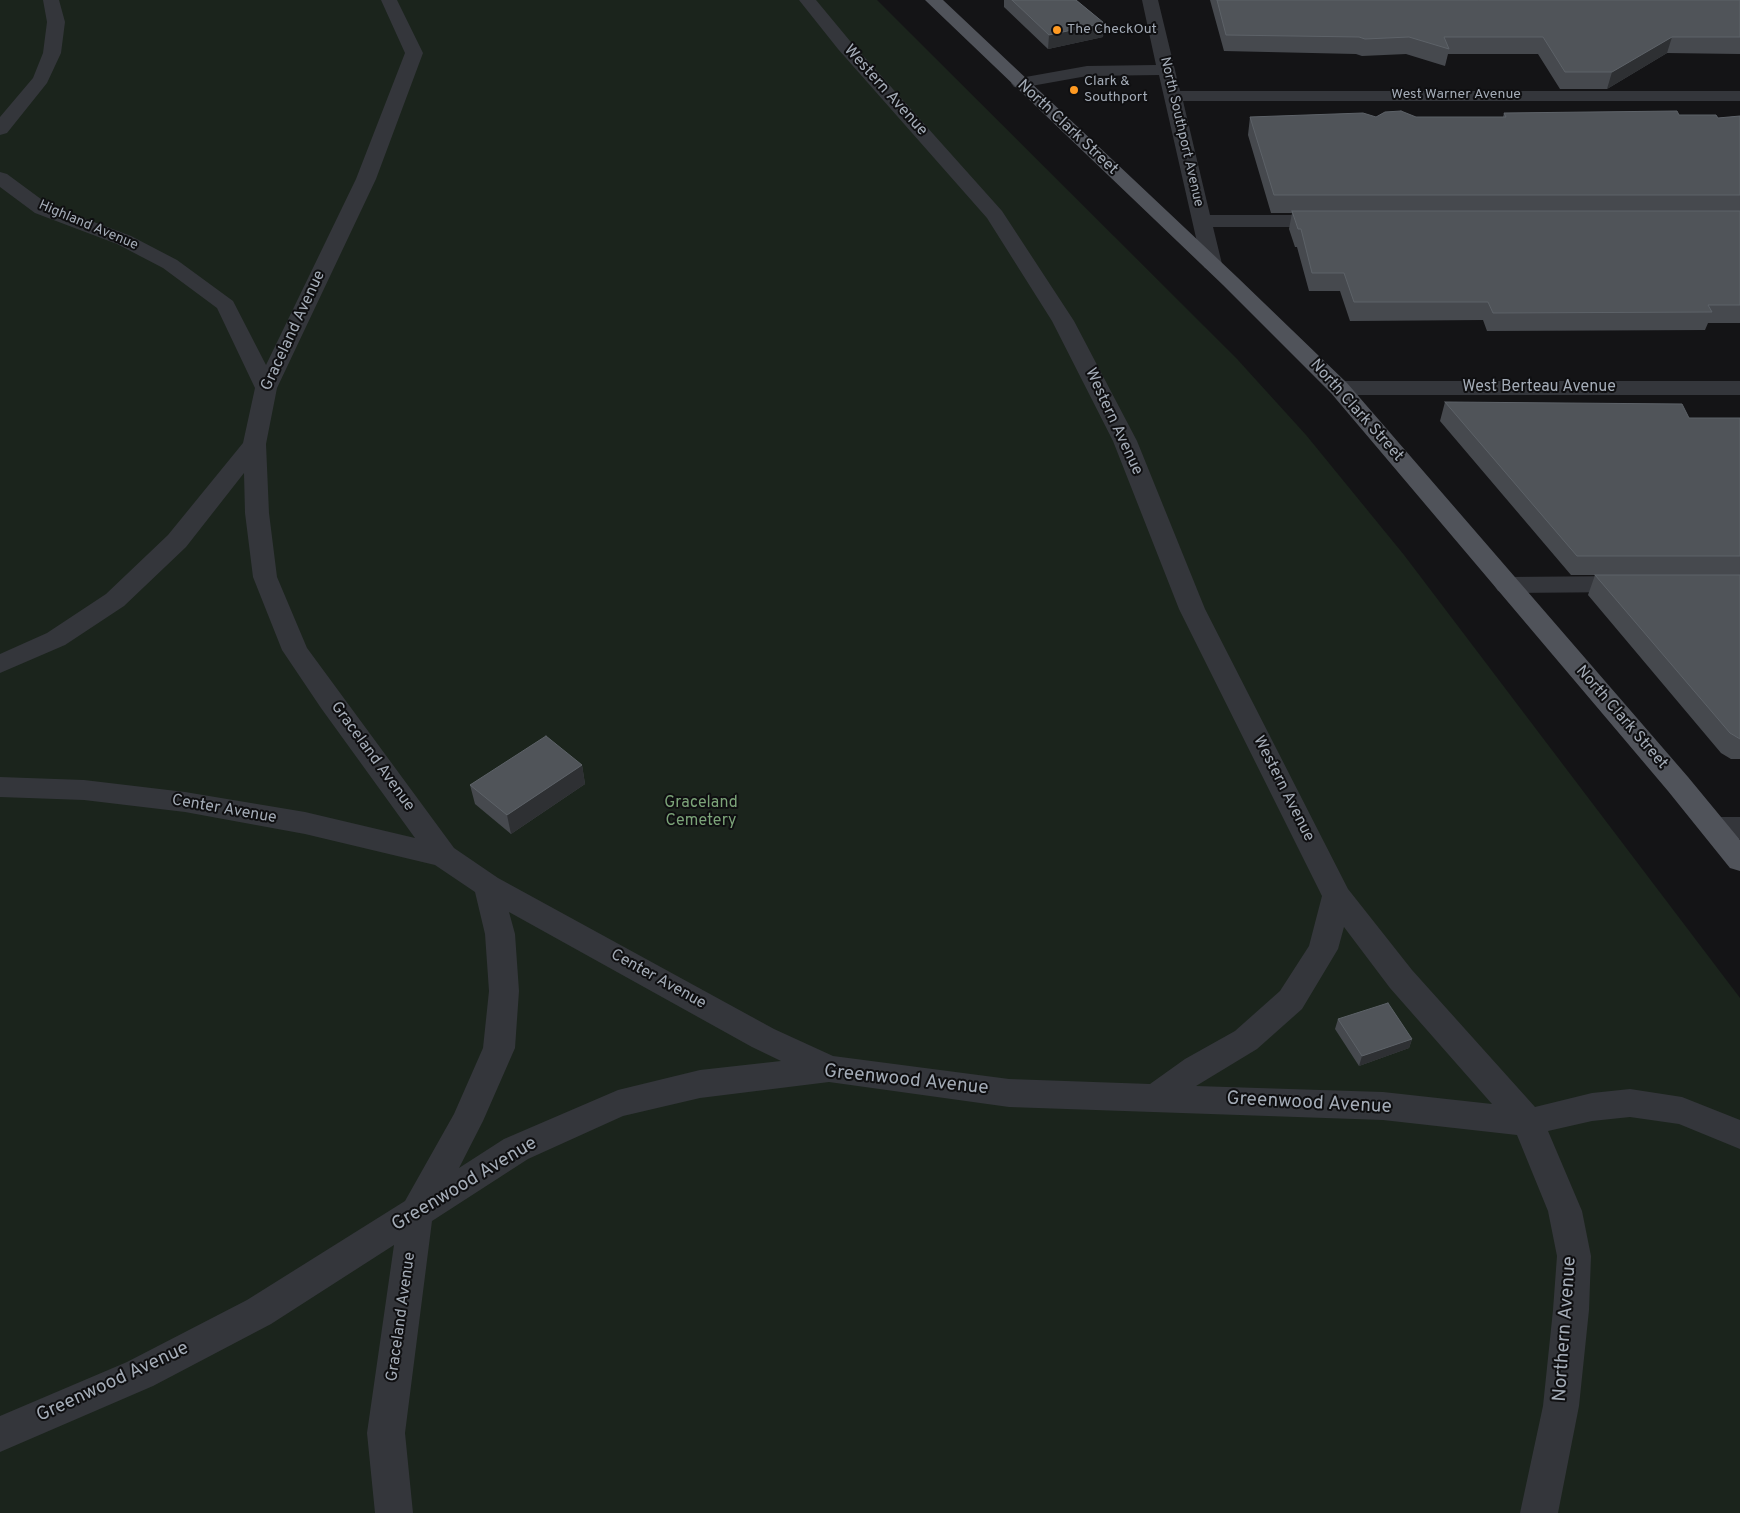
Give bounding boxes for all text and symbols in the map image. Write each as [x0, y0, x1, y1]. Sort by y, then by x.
place label: The CheckOut [1067, 22, 1157, 38]
marker: The CheckOut [1051, 24, 1063, 36]
street label: Western Avenue [839, 41, 931, 141]
street label: North Southport Avenue [1156, 55, 1206, 209]
place label: Clark & Southport [1084, 74, 1148, 106]
street label: North Clark Street [1013, 76, 1121, 180]
marker: Clark & Southport [1068, 84, 1080, 96]
street label: West Warner Avenue [1391, 87, 1521, 103]
street label: Highland Avenue [36, 197, 140, 255]
street label: Graceland Avenue [258, 268, 330, 394]
street label: North Clark Street [1305, 356, 1407, 466]
street label: Western Avenue [1080, 365, 1146, 479]
street label: West Berteau Avenue [1462, 378, 1616, 398]
street label: North Clark Street [1571, 662, 1671, 774]
street label: Graceland Avenue [326, 699, 418, 815]
street label: Western Avenue [1248, 733, 1318, 845]
street label: Center Avenue [170, 791, 278, 829]
park label: Graceland Cemetery [664, 794, 738, 832]
street label: Center Avenue [607, 946, 709, 1014]
street label: Greenwood Avenue [823, 1061, 989, 1101]
street label: Greenwood Avenue [1226, 1088, 1392, 1120]
street label: Greenwood Avenue [388, 1133, 542, 1237]
street label: Graceland Avenue [383, 1251, 421, 1383]
street label: Northern Avenue [1550, 1255, 1582, 1403]
street label: Greenwood Avenue [33, 1338, 193, 1428]

